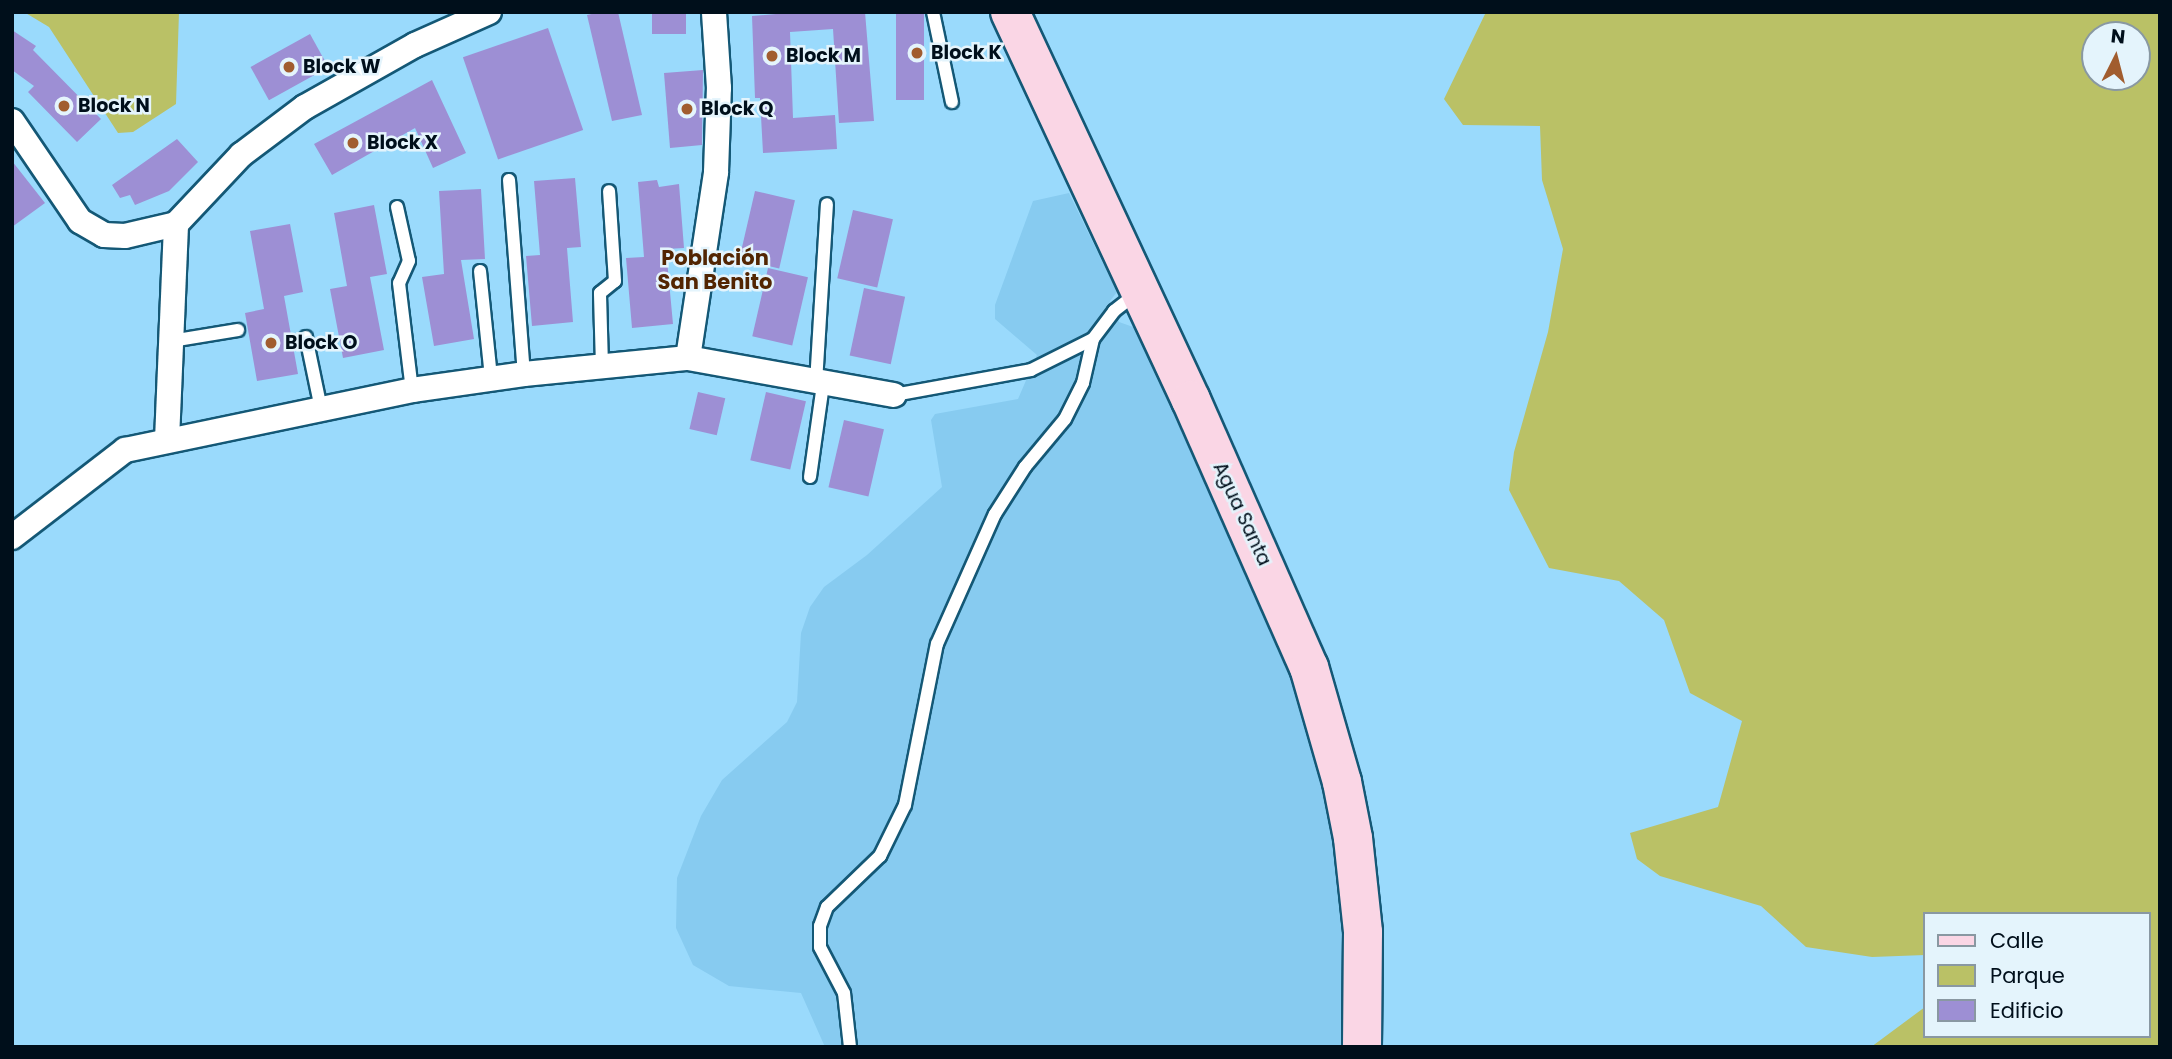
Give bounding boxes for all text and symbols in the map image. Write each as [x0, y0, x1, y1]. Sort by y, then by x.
north arrow [2081, 21, 2151, 91]
text: N [2110, 22, 2127, 51]
place label: Block K [931, 42, 1002, 64]
place label: Block M [786, 45, 861, 67]
marker: Block K [909, 45, 925, 61]
marker: Block M [764, 48, 780, 64]
place label: Block W [303, 56, 380, 78]
marker: Block W [281, 59, 297, 75]
place label: Block N [78, 95, 150, 117]
marker: Block N [56, 98, 72, 114]
place label: Block Q [701, 98, 773, 120]
marker: Block Q [679, 101, 695, 117]
place label: Block X [367, 132, 438, 154]
marker: Block X [345, 135, 361, 151]
district label: Población San Benito [658, 245, 772, 295]
place label: Block O [285, 332, 357, 354]
marker: Block O [263, 335, 279, 351]
street label: Agua Santa [1208, 459, 1276, 569]
legend [1924, 912, 2151, 1038]
text: Calle [1990, 926, 2044, 955]
text: Parque [1990, 961, 2065, 990]
text: Edificio [1990, 996, 2064, 1025]

